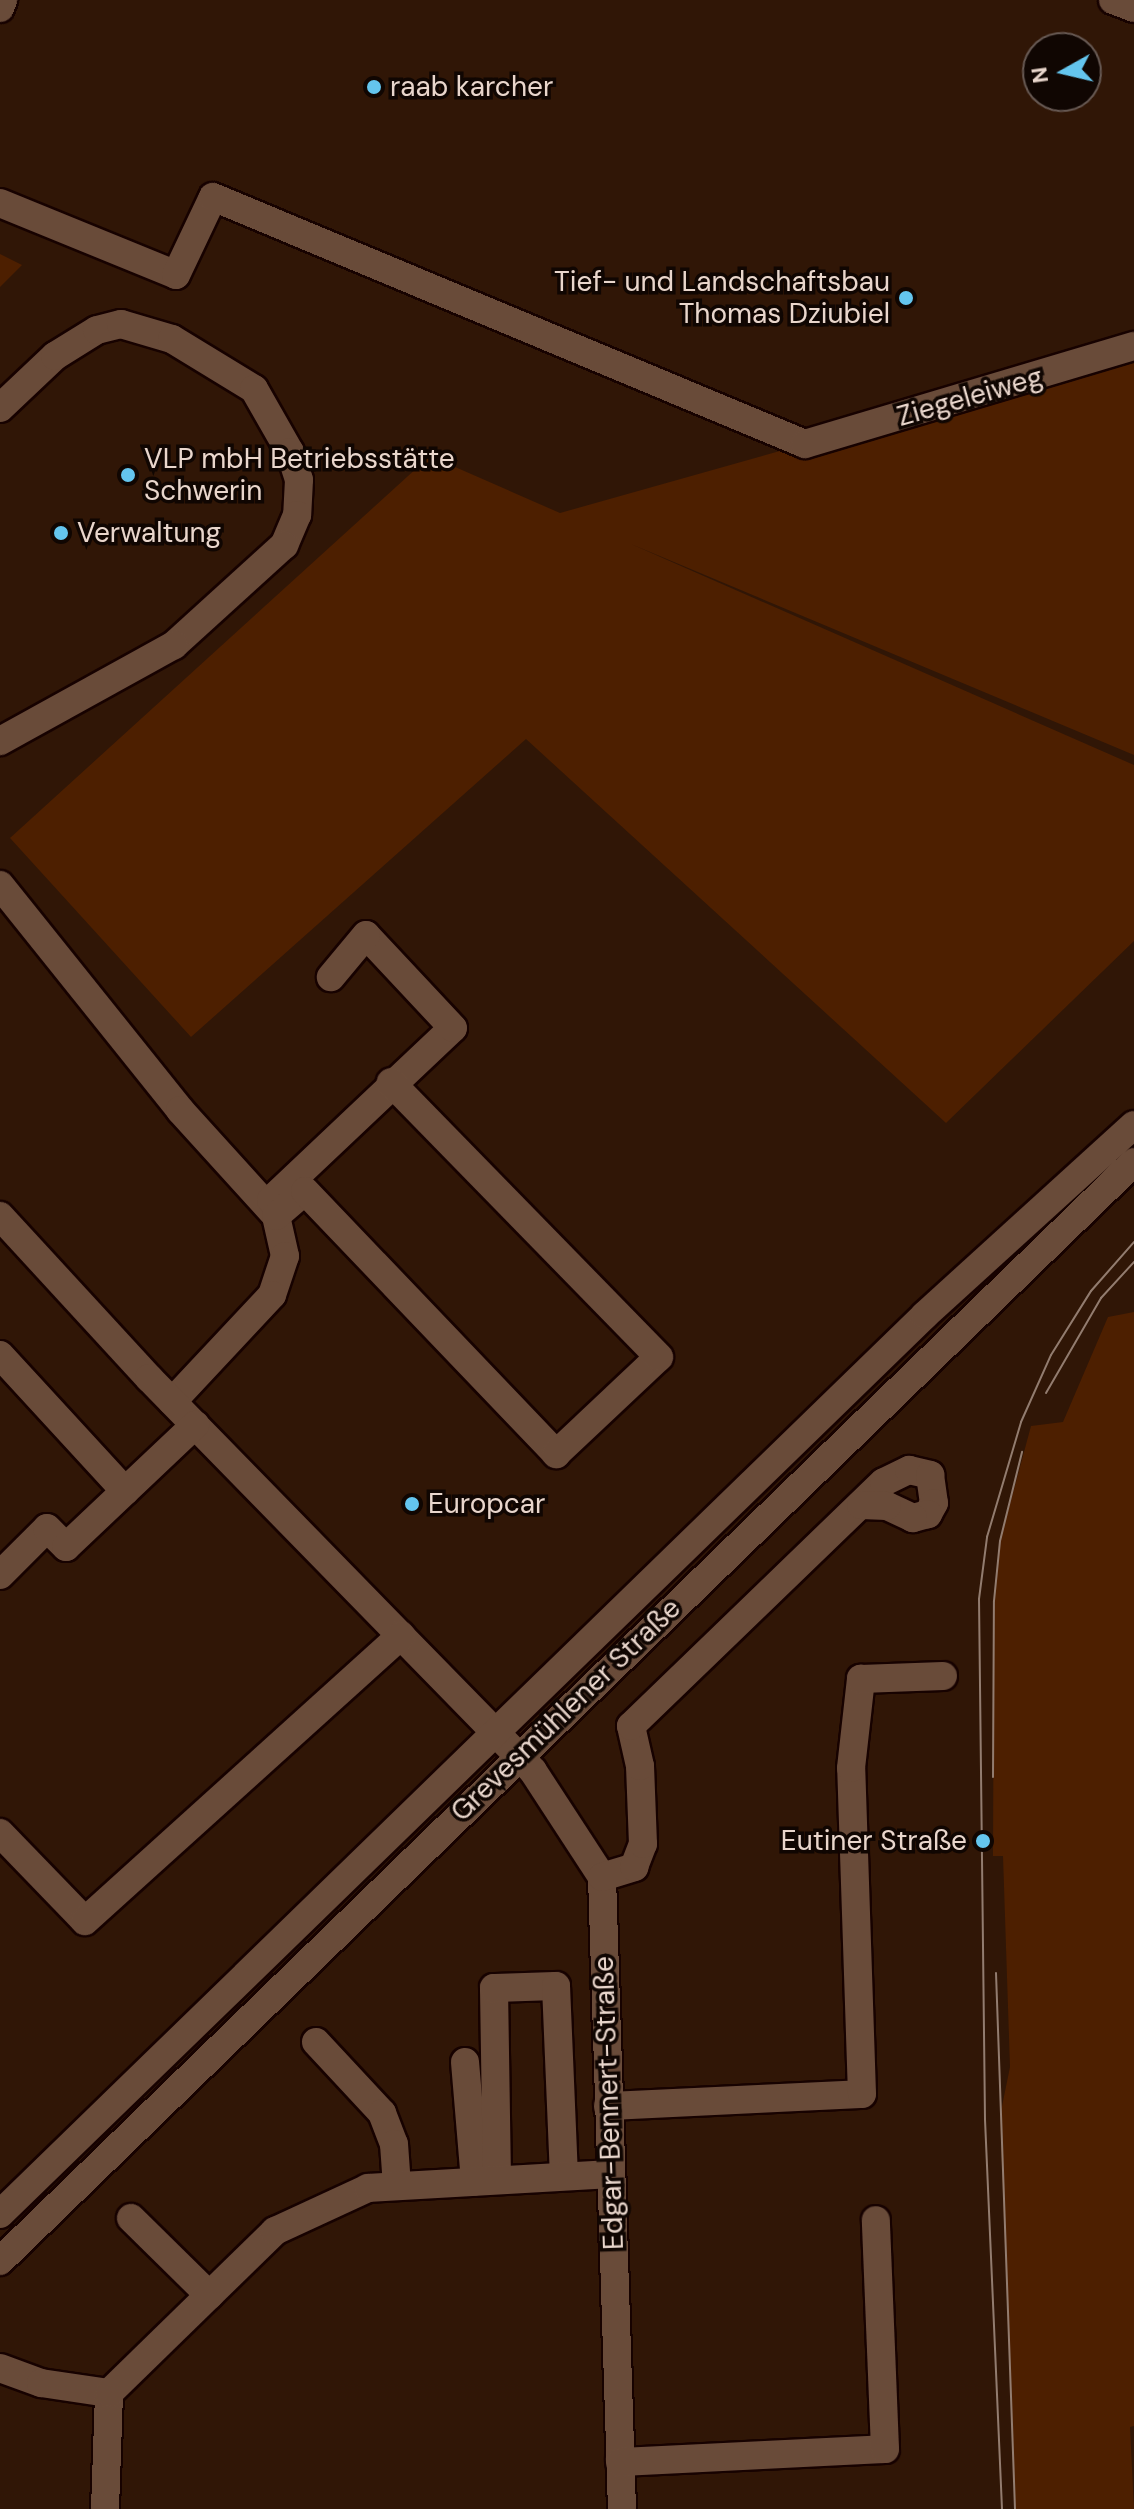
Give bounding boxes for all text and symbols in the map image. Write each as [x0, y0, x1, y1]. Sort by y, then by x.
north arrow [1022, 32, 1102, 112]
text: N [1024, 65, 1055, 85]
place label: raab karcher [390, 70, 553, 104]
marker: raab karcher [365, 78, 383, 96]
place label: Tief- und Landschaftsbau Thomas Dziubiel [554, 265, 890, 331]
marker: Tief- und Landschaftsbau Thomas Dziubiel [897, 289, 915, 307]
street label: Ziegeleiweg [893, 360, 1047, 434]
place label: VLP mbH Betriebsstätte Schwerin [144, 442, 455, 508]
marker: VLP mbH Betriebsstätte Schwerin [119, 466, 137, 484]
place label: Verwaltung [77, 516, 221, 550]
marker: Verwaltung [52, 524, 70, 542]
place label: Europcar [428, 1487, 545, 1521]
marker: Europcar [403, 1495, 421, 1513]
street label: Grevesmühlener Straße [444, 1592, 688, 1828]
place label: Eutiner Straße [781, 1824, 967, 1858]
marker: Eutiner Straße [974, 1832, 992, 1850]
street label: Edgar-Bennert-Straße [587, 1956, 631, 2250]

